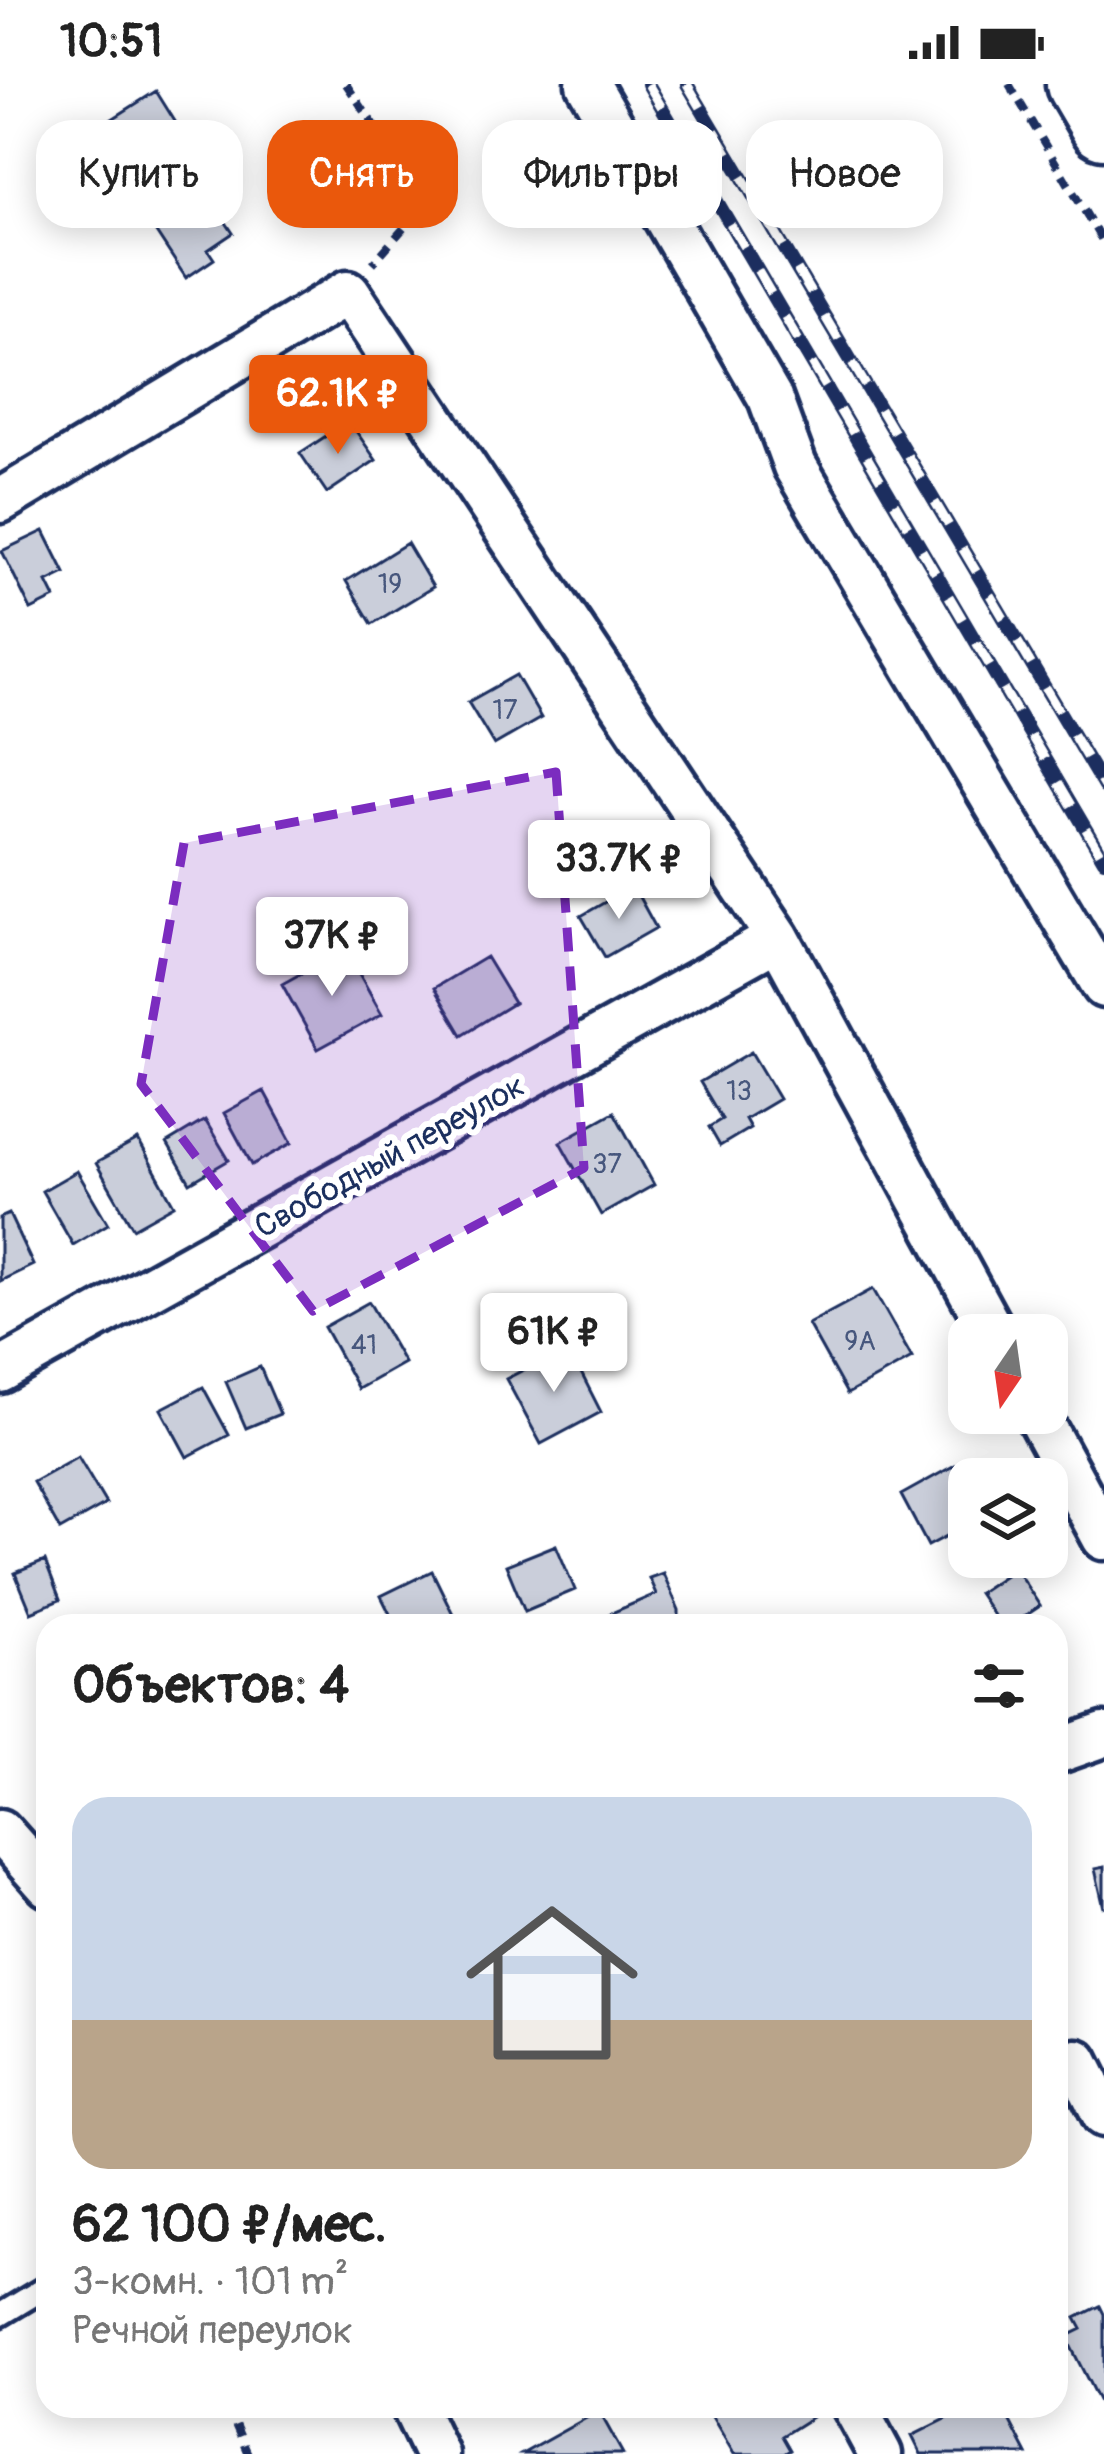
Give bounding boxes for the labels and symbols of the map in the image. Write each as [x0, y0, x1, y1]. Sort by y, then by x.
pin: 62.1K ₽ [227, 355, 449, 457]
house number: 19 [378, 568, 402, 601]
house number: 17 [493, 694, 517, 727]
pin: 33.7K ₽ [508, 820, 730, 922]
pin: 37K ₽ [248, 897, 416, 999]
street label: Свободный переулок [247, 1065, 532, 1248]
house number: 13 [726, 1075, 752, 1108]
house number: 37 [592, 1148, 622, 1181]
pin: 61K ₽ [470, 1293, 638, 1395]
north arrow [948, 1314, 1068, 1434]
house number: 9А [844, 1325, 876, 1358]
house number: 41 [351, 1329, 377, 1362]

